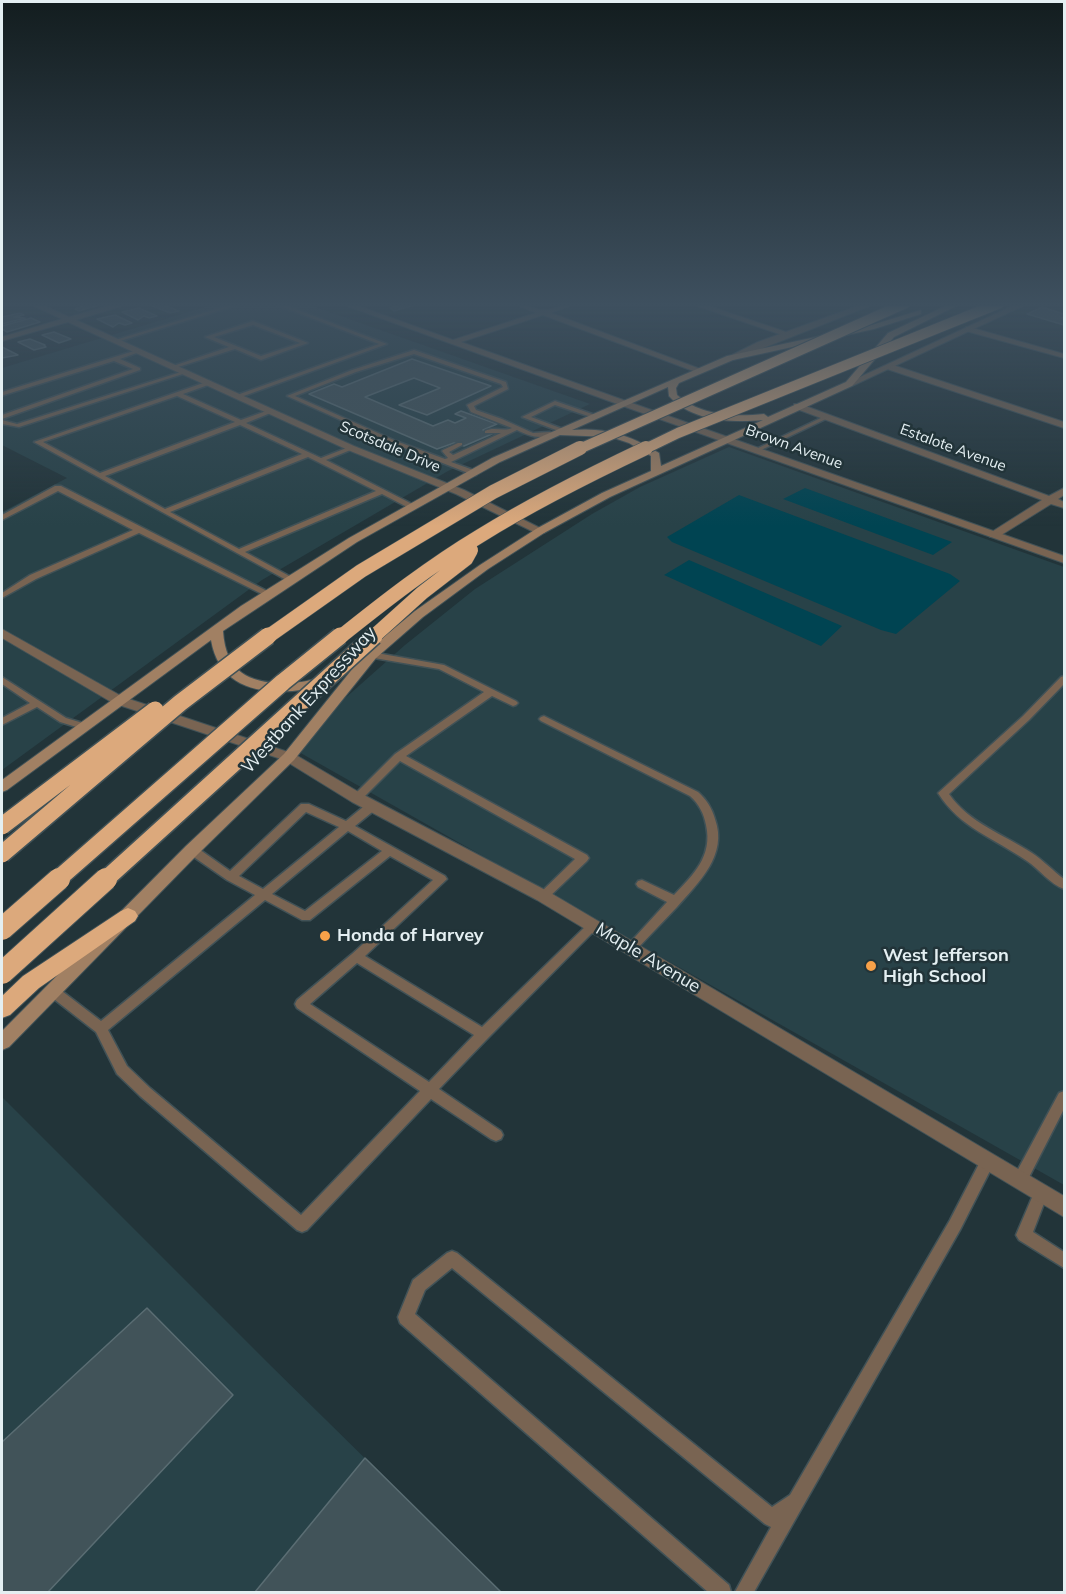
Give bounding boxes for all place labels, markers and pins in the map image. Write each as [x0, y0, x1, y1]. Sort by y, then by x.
place label: Honda of Harvey [337, 925, 484, 947]
marker: Honda of Harvey [318, 929, 332, 943]
place label: West Jefferson High School [883, 945, 1009, 988]
marker: West Jefferson High School [864, 959, 878, 973]

